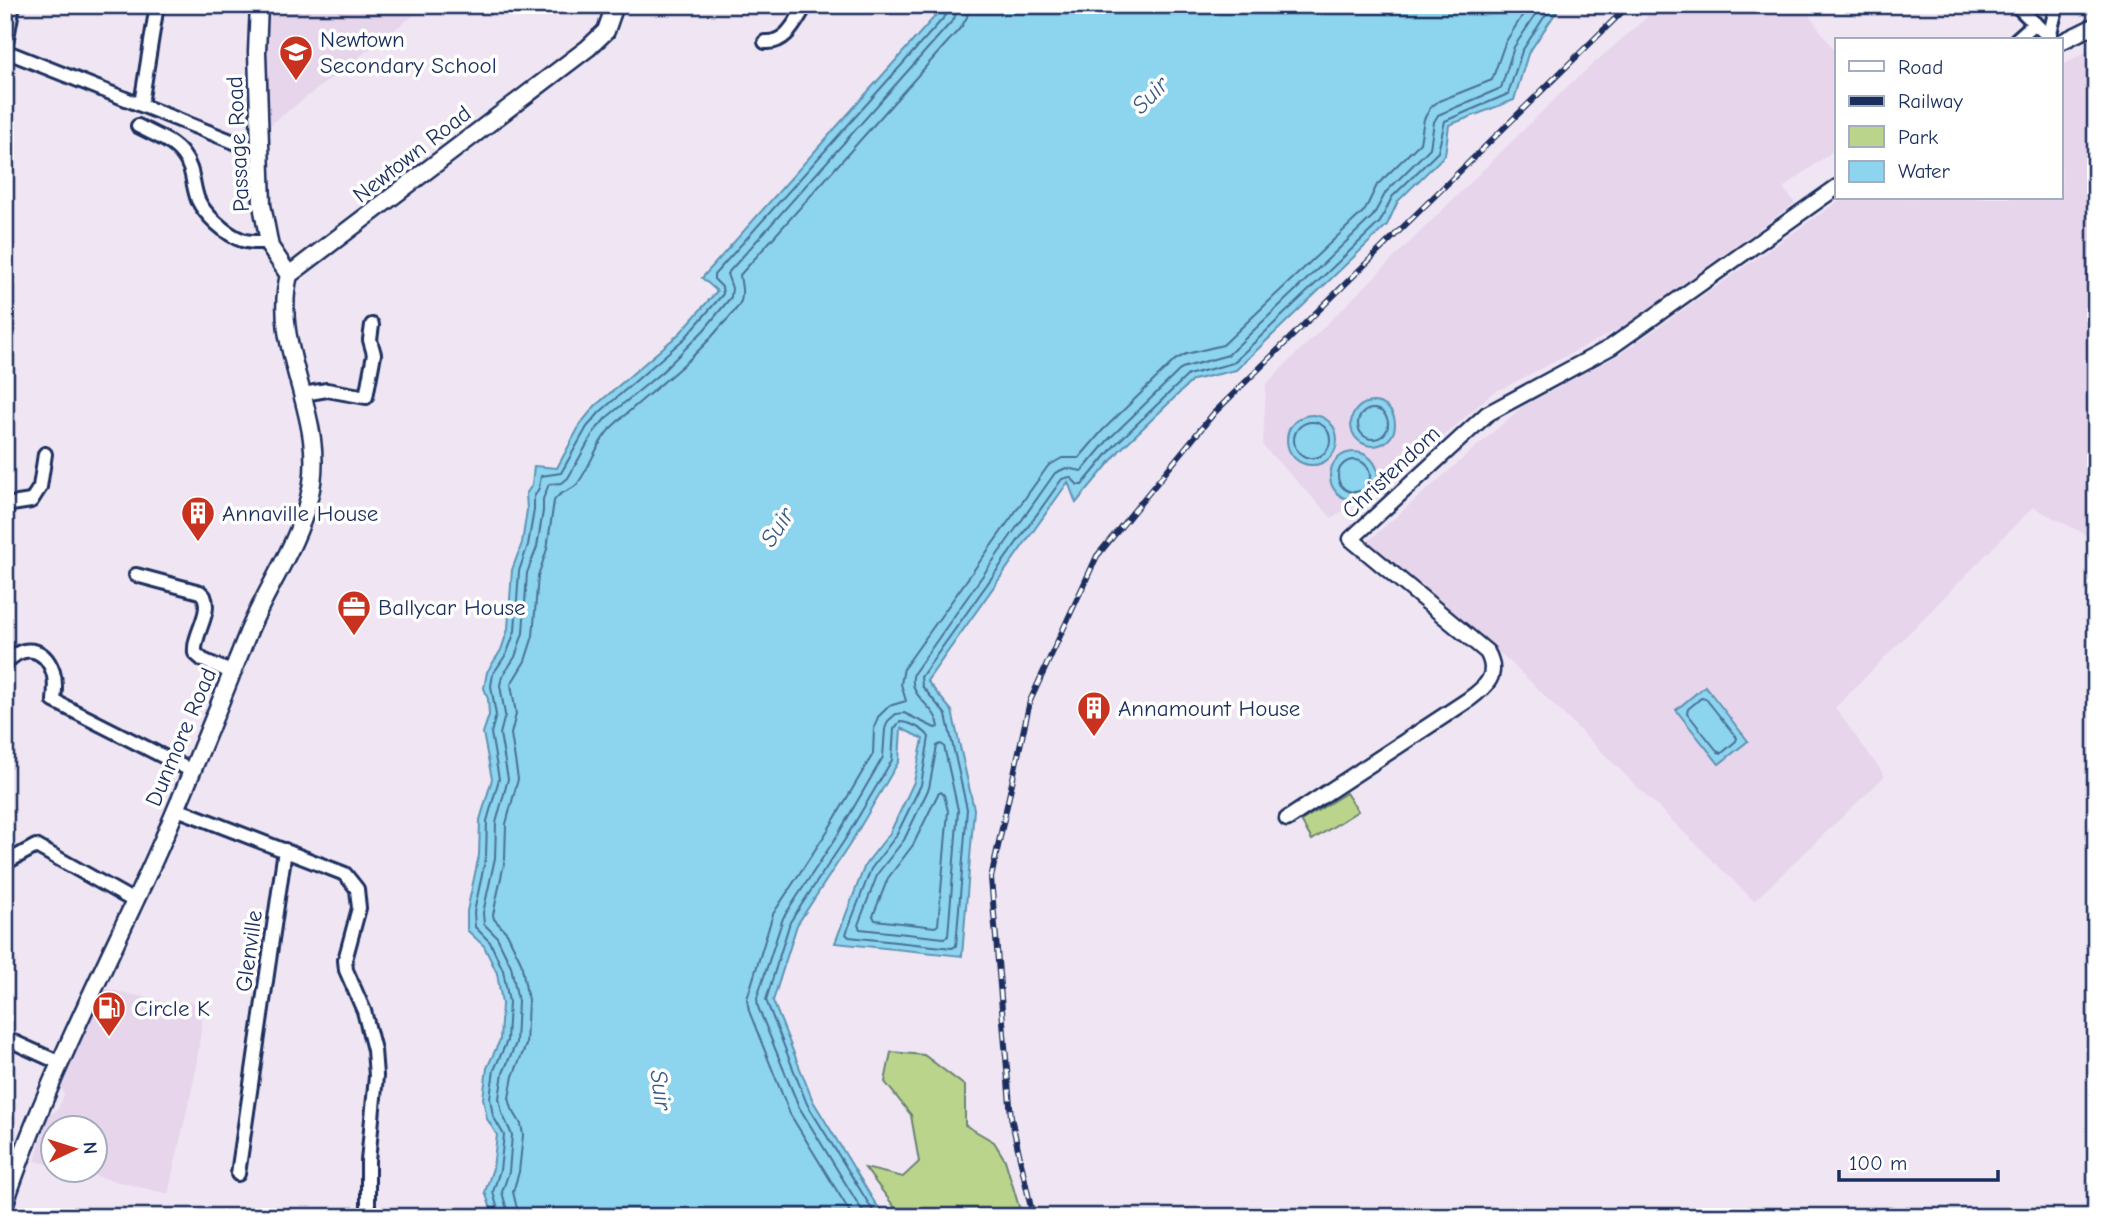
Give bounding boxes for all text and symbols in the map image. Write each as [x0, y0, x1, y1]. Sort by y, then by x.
place label: Newtown Secondary School [320, 26, 497, 79]
school or university icon: Newtown Secondary School [277, 33, 315, 82]
legend [1835, 38, 2062, 200]
text: Road [1898, 55, 1943, 79]
water label: Suir [1126, 70, 1175, 119]
street label: Passage Road [221, 75, 255, 213]
text: Railway [1898, 89, 1963, 113]
street label: Newtown Road [348, 100, 476, 208]
text: Park [1898, 125, 1938, 149]
text: Water [1898, 159, 1951, 183]
street label: Christendom [1336, 420, 1446, 524]
building icon: Annaville House [179, 494, 217, 543]
place label: Annaville House [222, 500, 378, 527]
water label: Suir [754, 501, 801, 552]
office icon: Ballycar House [335, 588, 373, 637]
place label: Ballycar House [378, 594, 525, 621]
street label: Dunmore Road [140, 664, 222, 810]
building icon: Annamount House [1075, 689, 1113, 738]
place label: Annamount House [1118, 695, 1300, 722]
street label: Glenville [230, 908, 268, 994]
fuel station icon: Circle K [90, 989, 128, 1038]
place label: Circle K [134, 995, 210, 1022]
water label: Suir [644, 1068, 678, 1114]
north arrow [38, 1114, 108, 1184]
scale bar [1839, 1138, 1998, 1182]
text: N [79, 1141, 101, 1155]
text: 100 m [1849, 1151, 1907, 1175]

